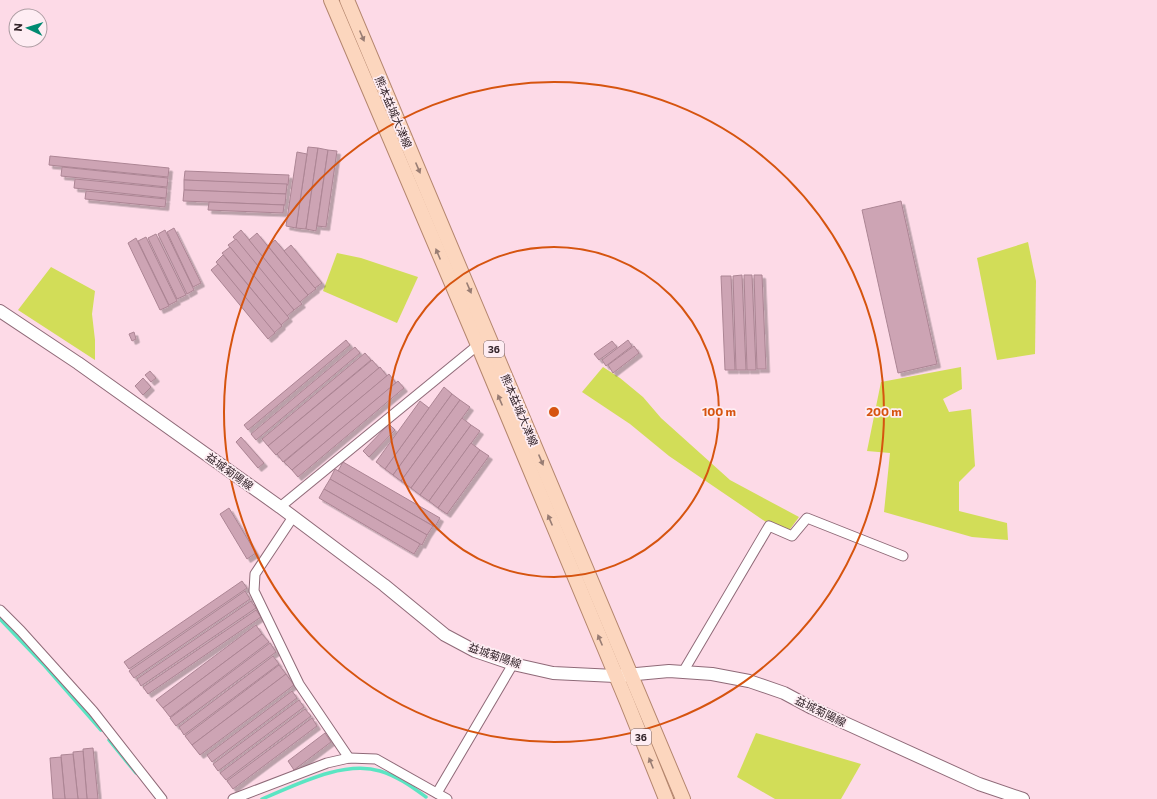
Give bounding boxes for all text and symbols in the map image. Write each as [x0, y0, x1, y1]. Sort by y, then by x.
north arrow [8, 8, 48, 48]
text: N [11, 23, 24, 32]
one-way arrow [359, 30, 365, 41]
street label: 熊本益城大津線 [373, 74, 415, 150]
one-way arrow [416, 163, 422, 175]
one-way arrow [435, 249, 441, 260]
one-way arrow [466, 283, 472, 295]
road number: 36 [484, 341, 504, 357]
street label: 熊本益城大津線 [499, 372, 541, 448]
one-way arrow [497, 394, 503, 405]
text: 100 m [702, 404, 736, 418]
text: 200 m [866, 404, 902, 418]
centre of rings [547, 405, 561, 419]
street label: 益城菊陽線 [204, 450, 256, 492]
one-way arrow [538, 454, 544, 466]
one-way arrow [547, 513, 553, 525]
one-way arrow [597, 633, 603, 645]
street label: 益城菊陽線 [467, 640, 523, 670]
street label: 益城菊陽線 [793, 693, 849, 729]
road number: 36 [631, 729, 651, 745]
one-way arrow [648, 756, 654, 768]

